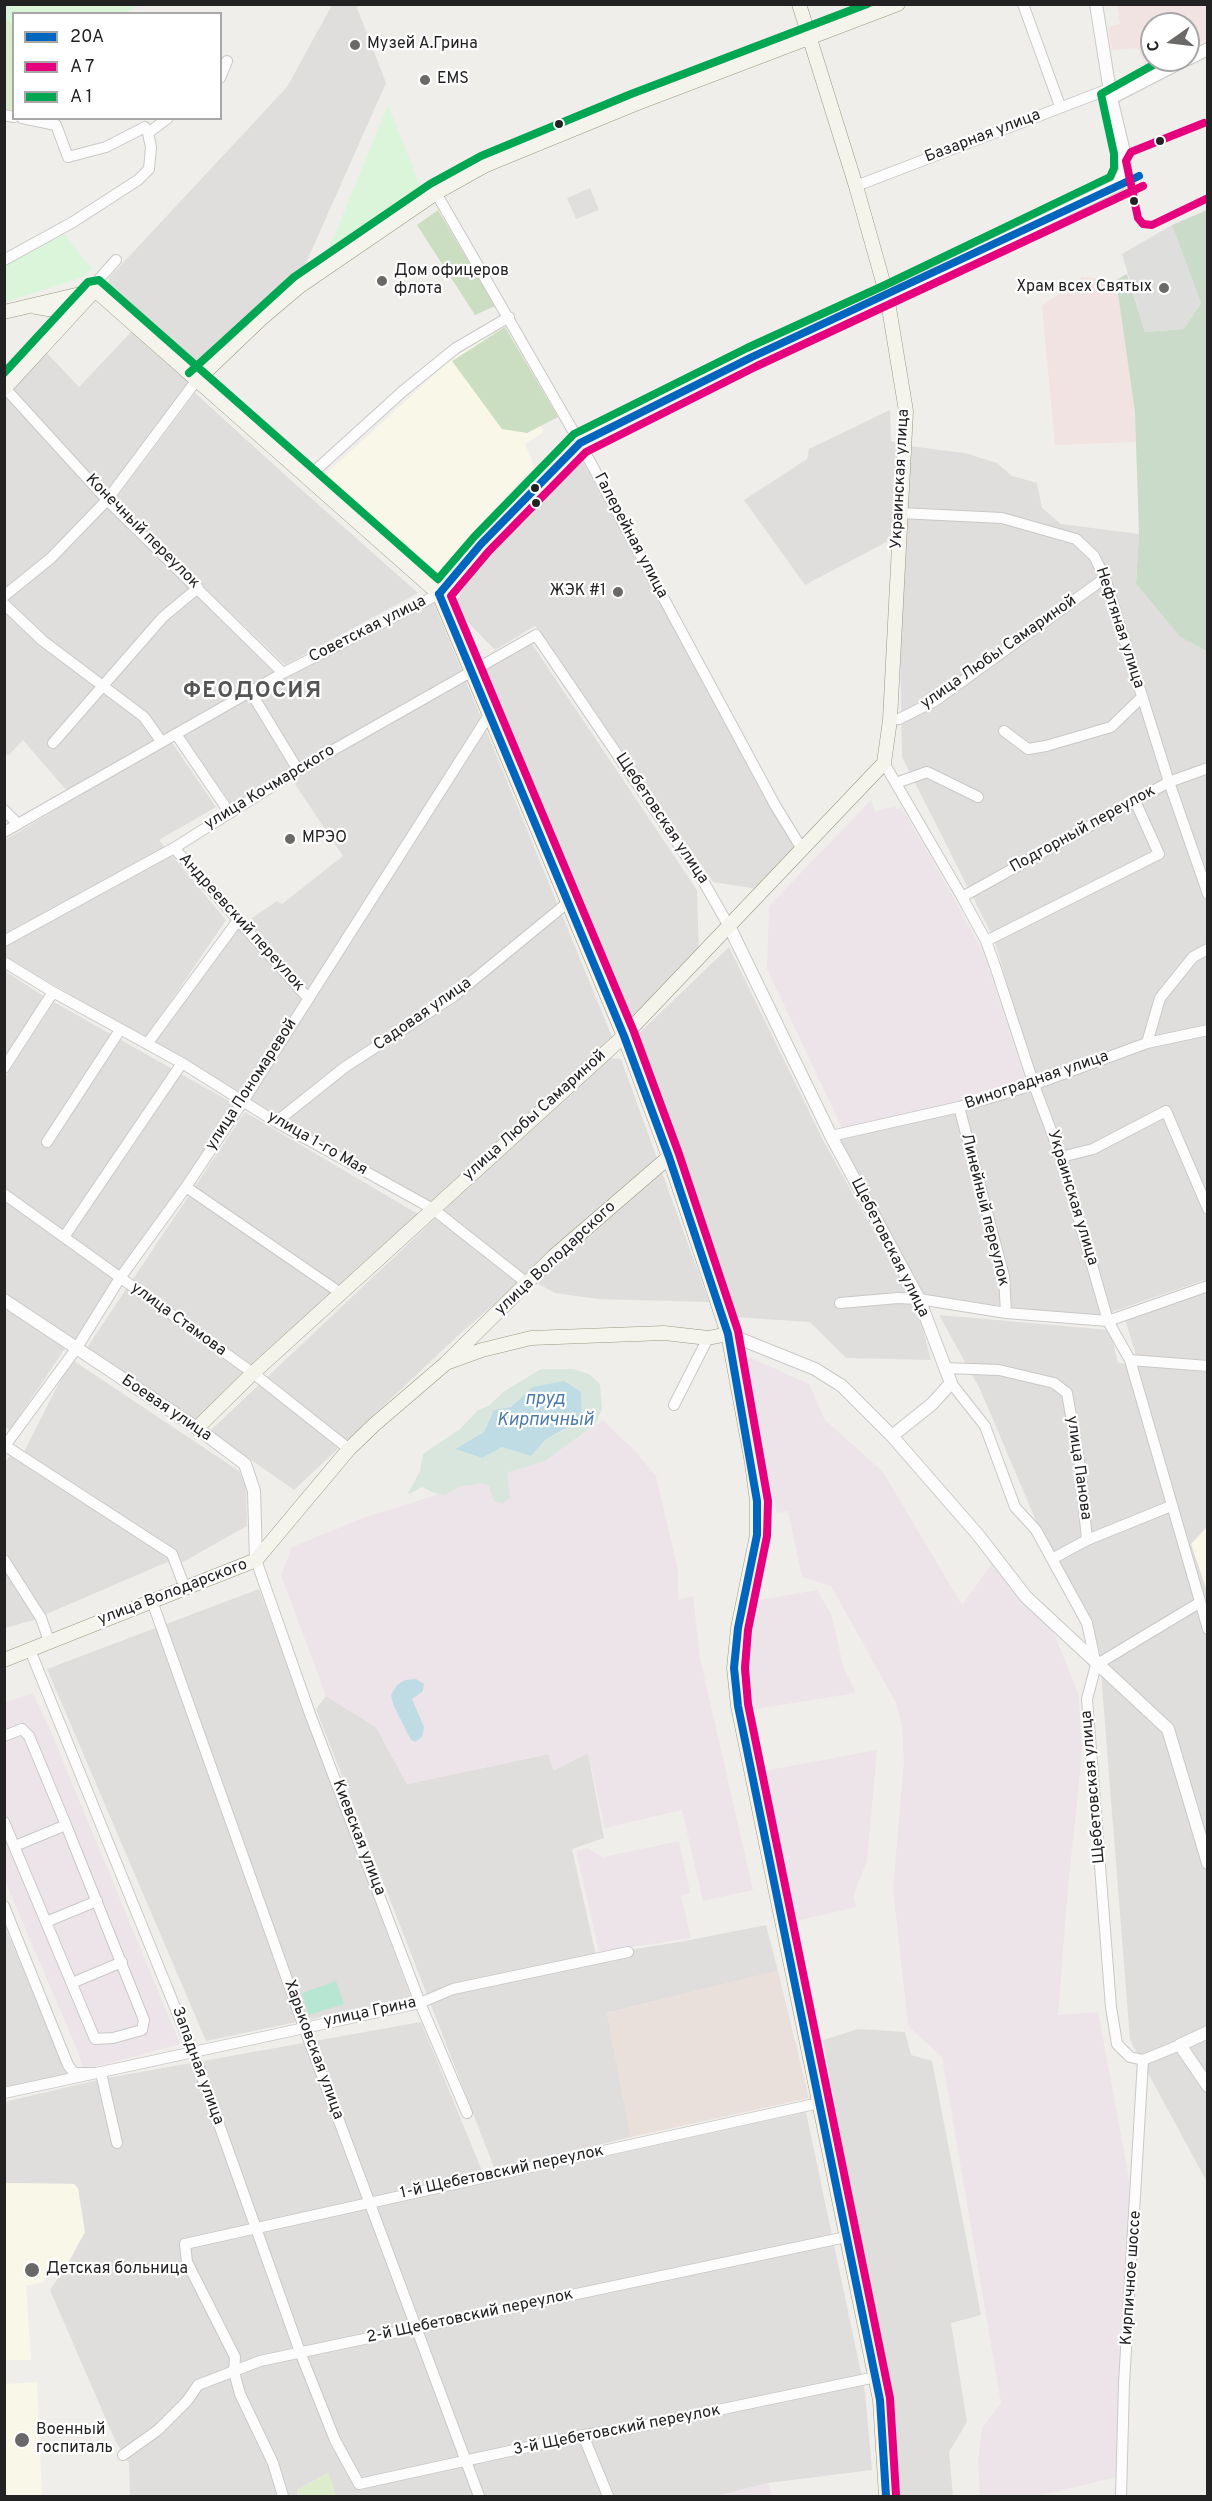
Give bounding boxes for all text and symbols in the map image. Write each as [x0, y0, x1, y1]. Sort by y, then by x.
legend [12, 12, 222, 120]
north arrow [1140, 12, 1200, 72]
text: 20А [70, 26, 104, 49]
place label: Музей А.Грина [367, 35, 478, 55]
marker: Музей А.Грина [348, 38, 362, 52]
text: С [1144, 38, 1165, 53]
text: A 7 [70, 56, 94, 79]
place label: EMS [437, 70, 469, 90]
marker: EMS [418, 73, 432, 87]
text: A 1 [70, 86, 92, 109]
street label: Базарная улица [923, 106, 1043, 168]
unlabelled marker [553, 118, 565, 130]
unlabelled marker [1154, 135, 1166, 147]
unlabelled marker [1128, 195, 1140, 207]
place label: Дом офицеров флота [394, 262, 509, 300]
marker: Дом офицеров флота [375, 274, 389, 288]
place label: Храм всех Святых [1016, 278, 1152, 298]
marker: Храм всех Святых [1157, 281, 1171, 295]
street label: Украинская улица [888, 408, 914, 550]
street label: Галерейная улица [589, 470, 671, 602]
street label: Конечный переулок [81, 471, 203, 593]
unlabelled marker [529, 482, 541, 494]
unlabelled marker [530, 497, 542, 509]
street label: Нефтяная улица [1090, 565, 1148, 691]
place label: ЖЭК #1 [550, 582, 606, 602]
marker: ЖЭК #1 [611, 585, 625, 599]
street label: Советская улица [306, 592, 430, 668]
street label: улица Любы Самариной [917, 592, 1081, 714]
district label: ФЕОДОСИЯ [183, 680, 323, 706]
street label: улица Кочмарского [201, 741, 339, 835]
street label: Щебетовская улица [610, 750, 712, 888]
street label: Подгорный переулок [1007, 782, 1159, 878]
place label: МРЭО [302, 829, 347, 849]
marker: МРЭО [283, 832, 297, 846]
street label: Андреевский переулок [174, 850, 308, 996]
street label: Садовая улица [370, 974, 476, 1056]
street label: улица Пономаревой [202, 1016, 302, 1154]
street label: улица Любы Самариной [460, 1047, 610, 1185]
street label: Виноградная улица [963, 1047, 1111, 1115]
street label: улица 1-го Мая [264, 1108, 370, 1180]
street label: Украинская улица [1042, 1128, 1102, 1268]
street label: Линейный переулок [956, 1132, 1012, 1288]
street label: Щебетовская улица [846, 1175, 932, 1321]
street label: улица Володарского [491, 1198, 621, 1320]
street label: улица Стамова [127, 1279, 229, 1361]
street label: Боевая улица [117, 1372, 215, 1446]
water label: пруд Кирпичный [497, 1389, 593, 1432]
street label: улица Панова [1061, 1415, 1095, 1521]
street label: улица Володарского [96, 1556, 250, 1630]
street label: Щебетовская улица [1078, 1710, 1110, 1864]
street label: Киевская улица [327, 1778, 389, 1898]
street label: Харьковская улица [279, 1978, 347, 2122]
street label: улица Грина [322, 1994, 418, 2032]
street label: Западная улица [167, 2004, 227, 2128]
street label: 1-й Щебетовский переулок [399, 2142, 605, 2204]
street label: Кирпичное шоссе [1118, 2210, 1146, 2346]
place label: Детская больница [46, 2260, 188, 2280]
marker: Детская больница [23, 2261, 41, 2279]
street label: 2-й Щебетовский переулок [365, 2286, 575, 2348]
street label: 3-й Щебетовский переулок [512, 2402, 722, 2460]
place label: Военный госпиталь [36, 2421, 113, 2459]
marker: Военный госпиталь [13, 2431, 31, 2449]

